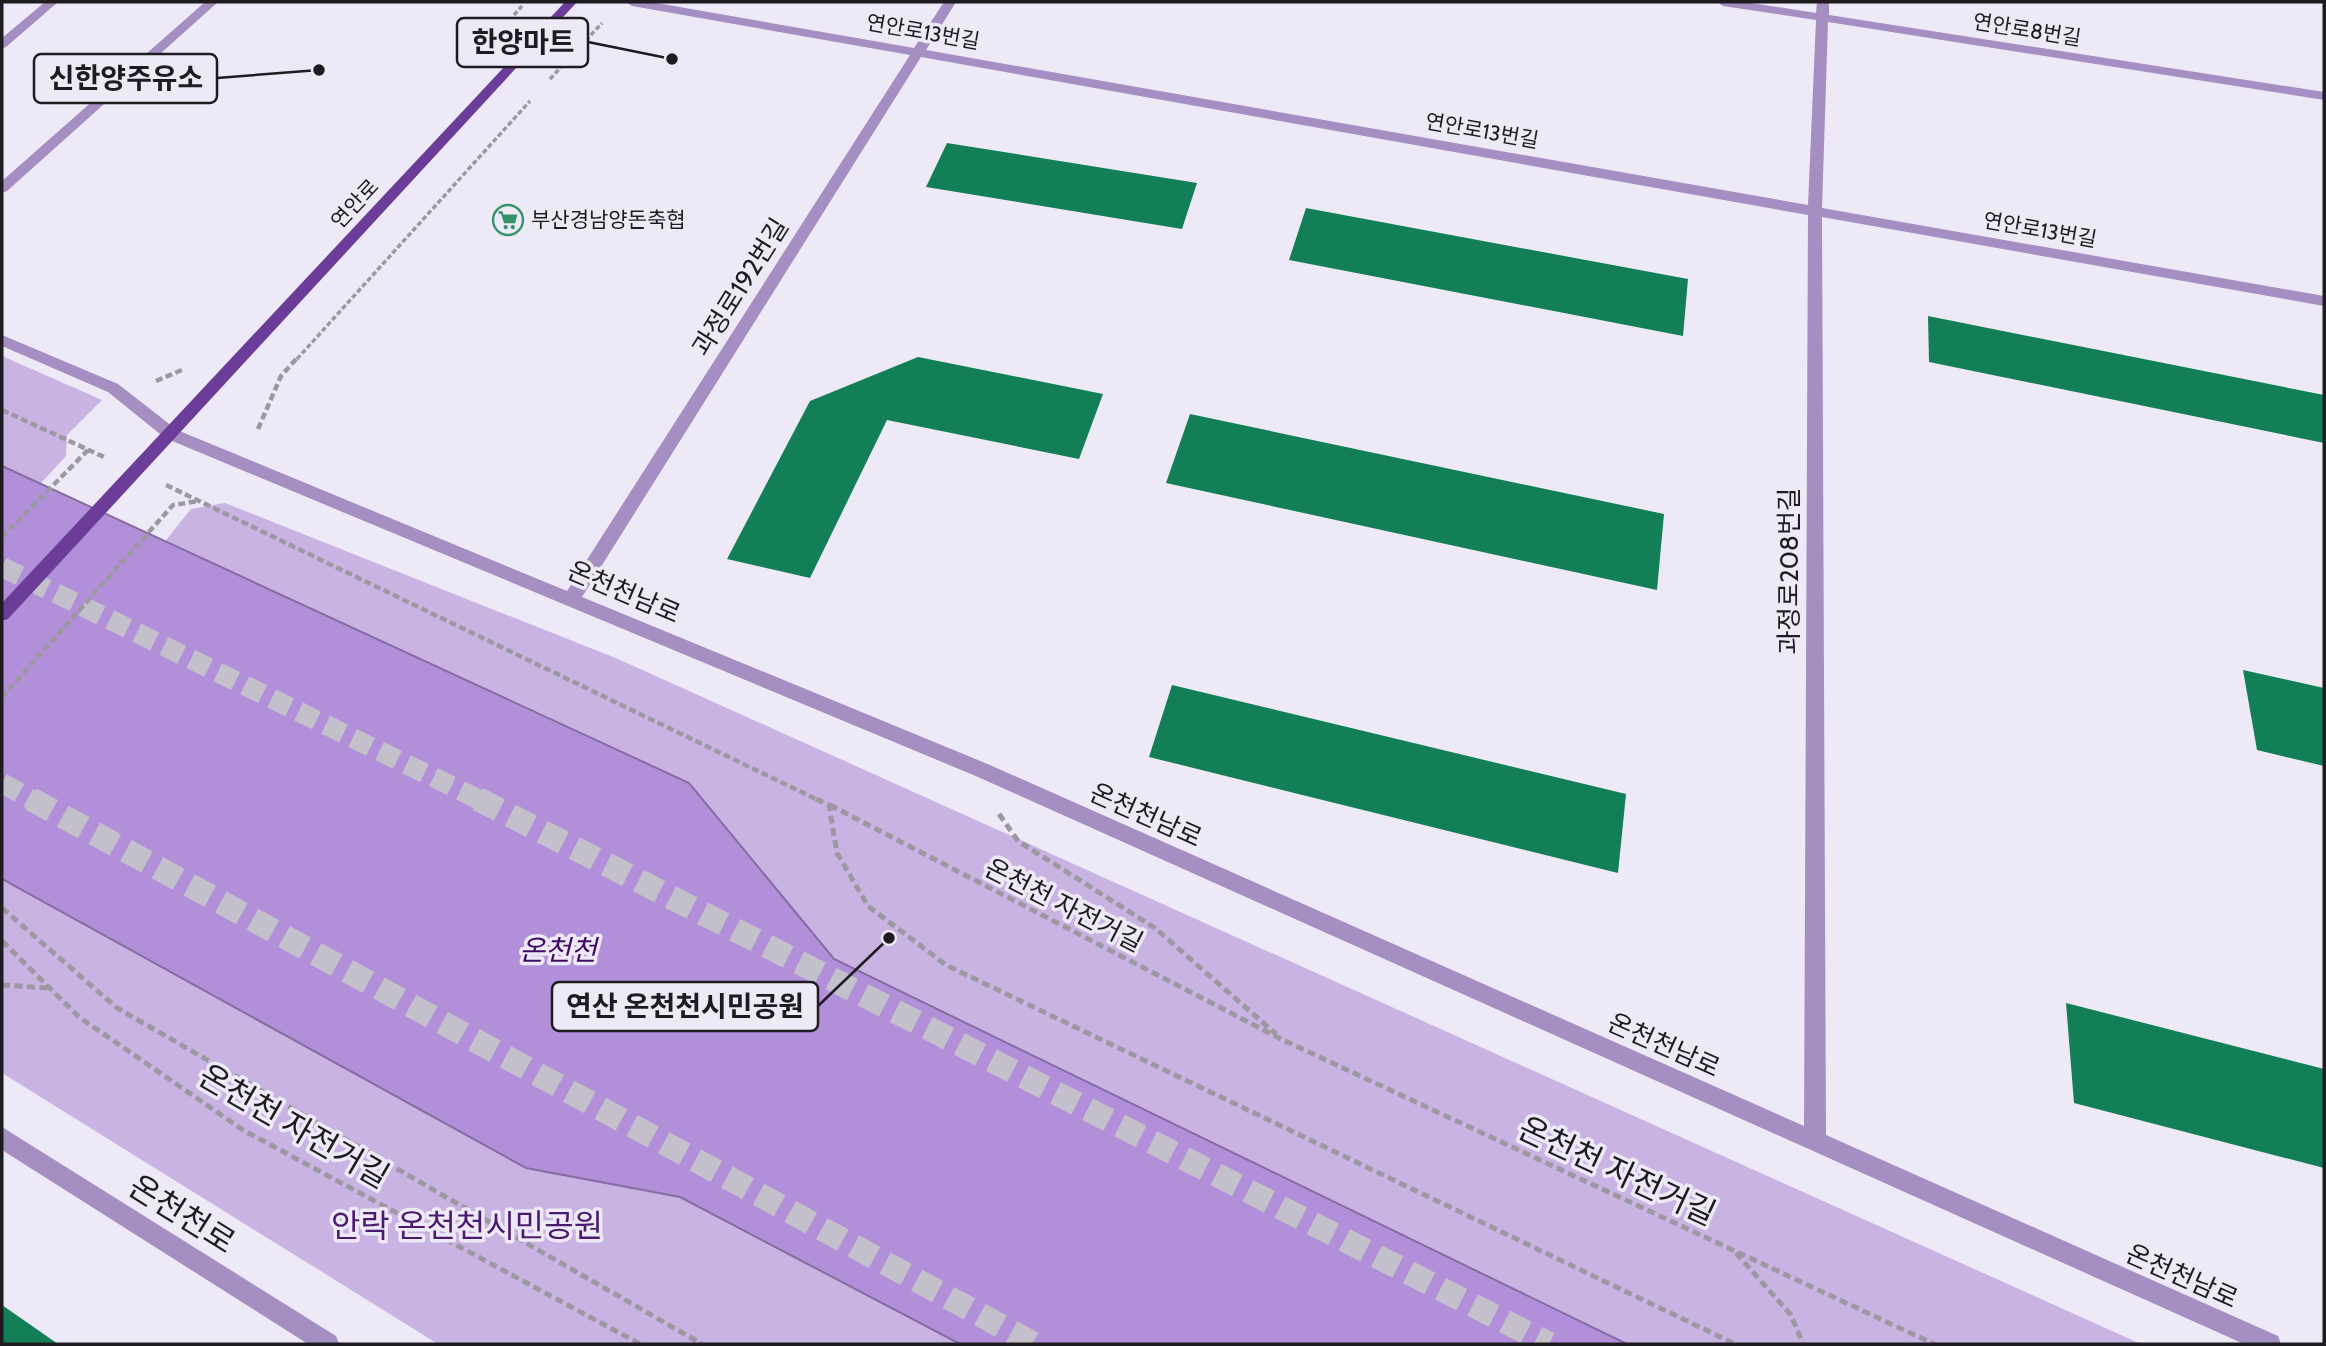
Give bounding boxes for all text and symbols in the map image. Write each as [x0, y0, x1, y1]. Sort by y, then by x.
street label: 연안로13번길 [864, 9, 982, 54]
street label: 연안로8번길 [1971, 9, 2083, 50]
callout: 한양마트 [457, 18, 588, 67]
text: 한양마트 [471, 25, 575, 59]
callout: 신한양주유소 [34, 54, 217, 103]
text: 신한양주유소 [49, 61, 203, 95]
street label: 연안로13번길 [1423, 108, 1541, 153]
street label: 연안로 [326, 174, 384, 233]
supermarket icon: 부산경남양돈축협 [491, 203, 525, 237]
place label: 부산경남양돈축협 [531, 207, 686, 232]
street label: 연안로13번길 [1981, 207, 2099, 252]
street label: 과정로192번길 [685, 212, 795, 362]
street label: 과정로208번길 [1773, 487, 1805, 655]
street label: 온천천남로 [563, 554, 685, 630]
street label: 온천천남로 [1085, 776, 1207, 854]
street label: 온천천 자전거길 [980, 851, 1148, 959]
water label: 온천천 [519, 933, 600, 967]
callout: 연산 온천천시민공원 [552, 982, 818, 1031]
text: 연산 온천천시민공원 [566, 989, 804, 1023]
street label: 온천천남로 [1603, 1006, 1725, 1084]
street label: 온천천 자전거길 [192, 1055, 396, 1196]
street label: 온천천 자전거길 [1512, 1108, 1722, 1233]
street label: 온천천로 [122, 1166, 243, 1261]
park label: 안락 온천천시민공원 [331, 1206, 603, 1245]
street label: 온천천남로 [2121, 1237, 2243, 1315]

